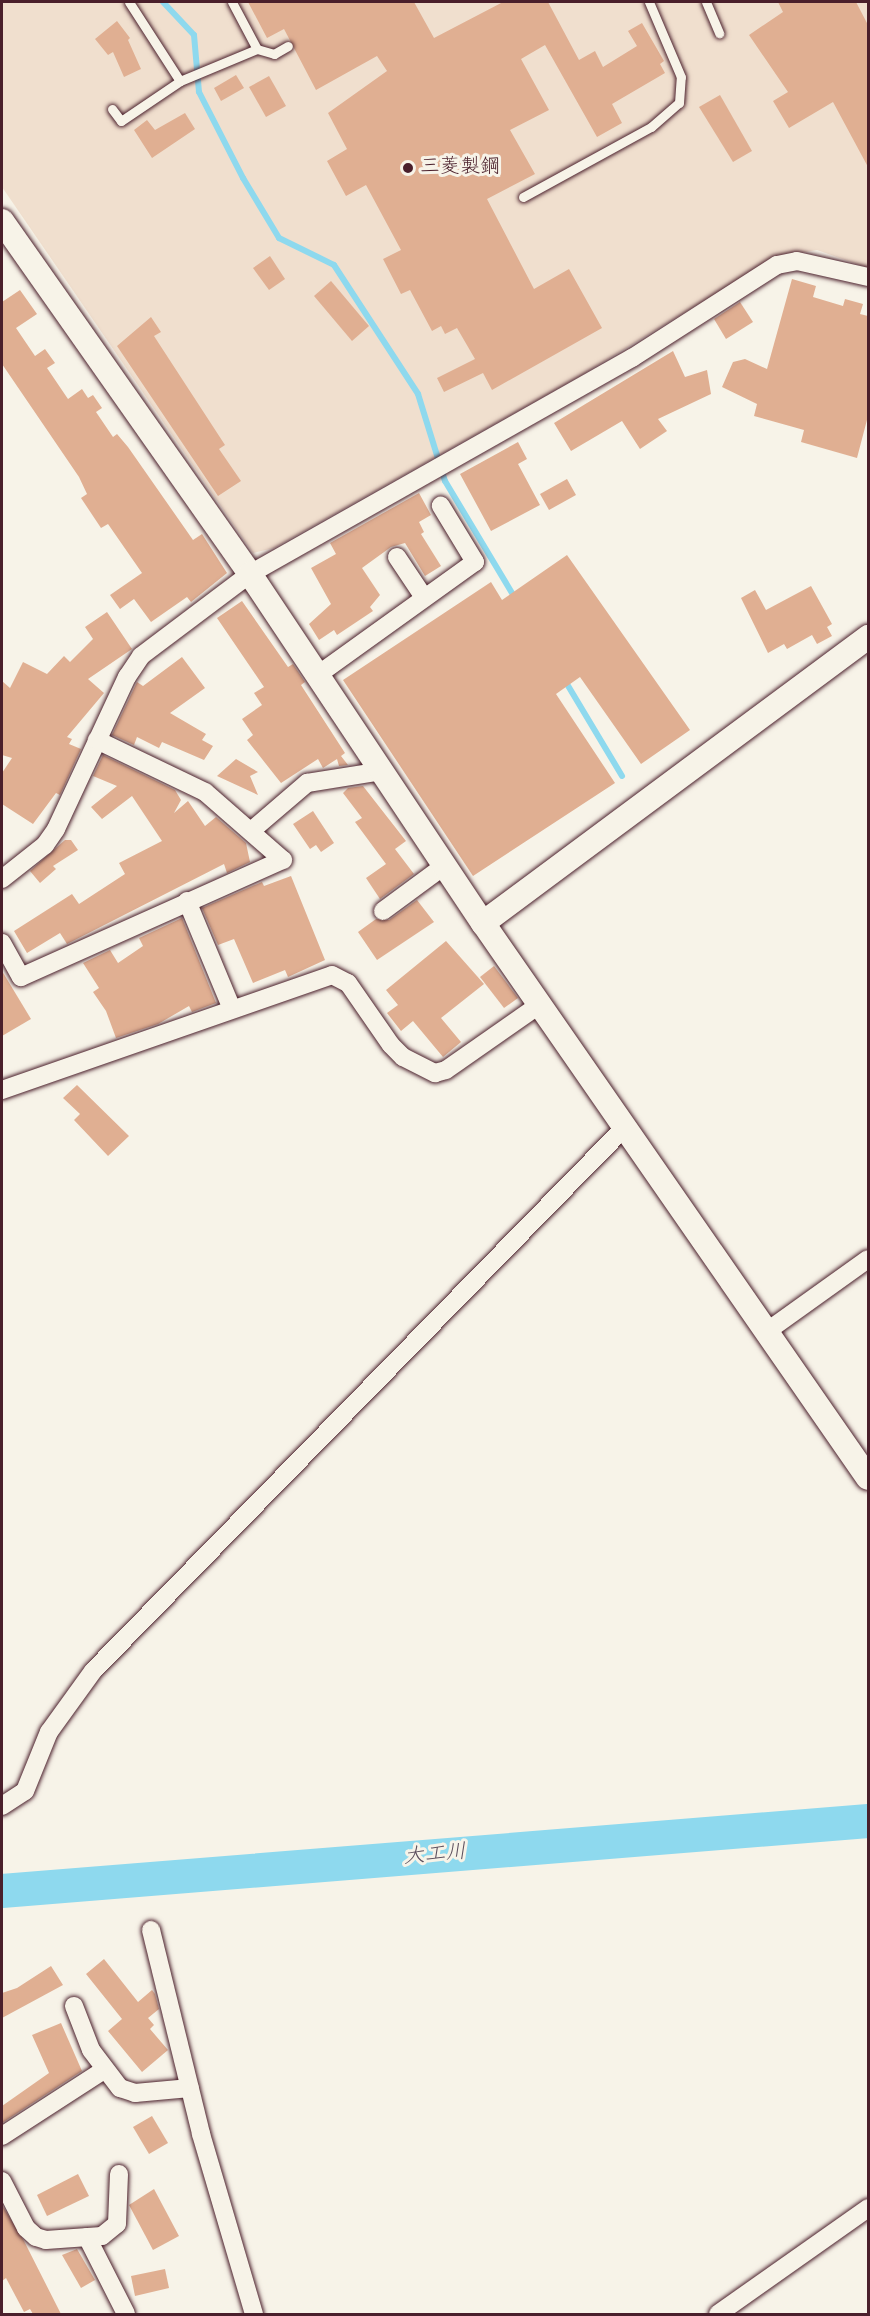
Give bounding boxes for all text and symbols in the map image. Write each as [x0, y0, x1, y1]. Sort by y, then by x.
place label: 三菱製鋼 [420, 156, 500, 180]
marker: 三菱製鋼 [401, 161, 415, 175]
water label: 大工川 [403, 1841, 467, 1871]

